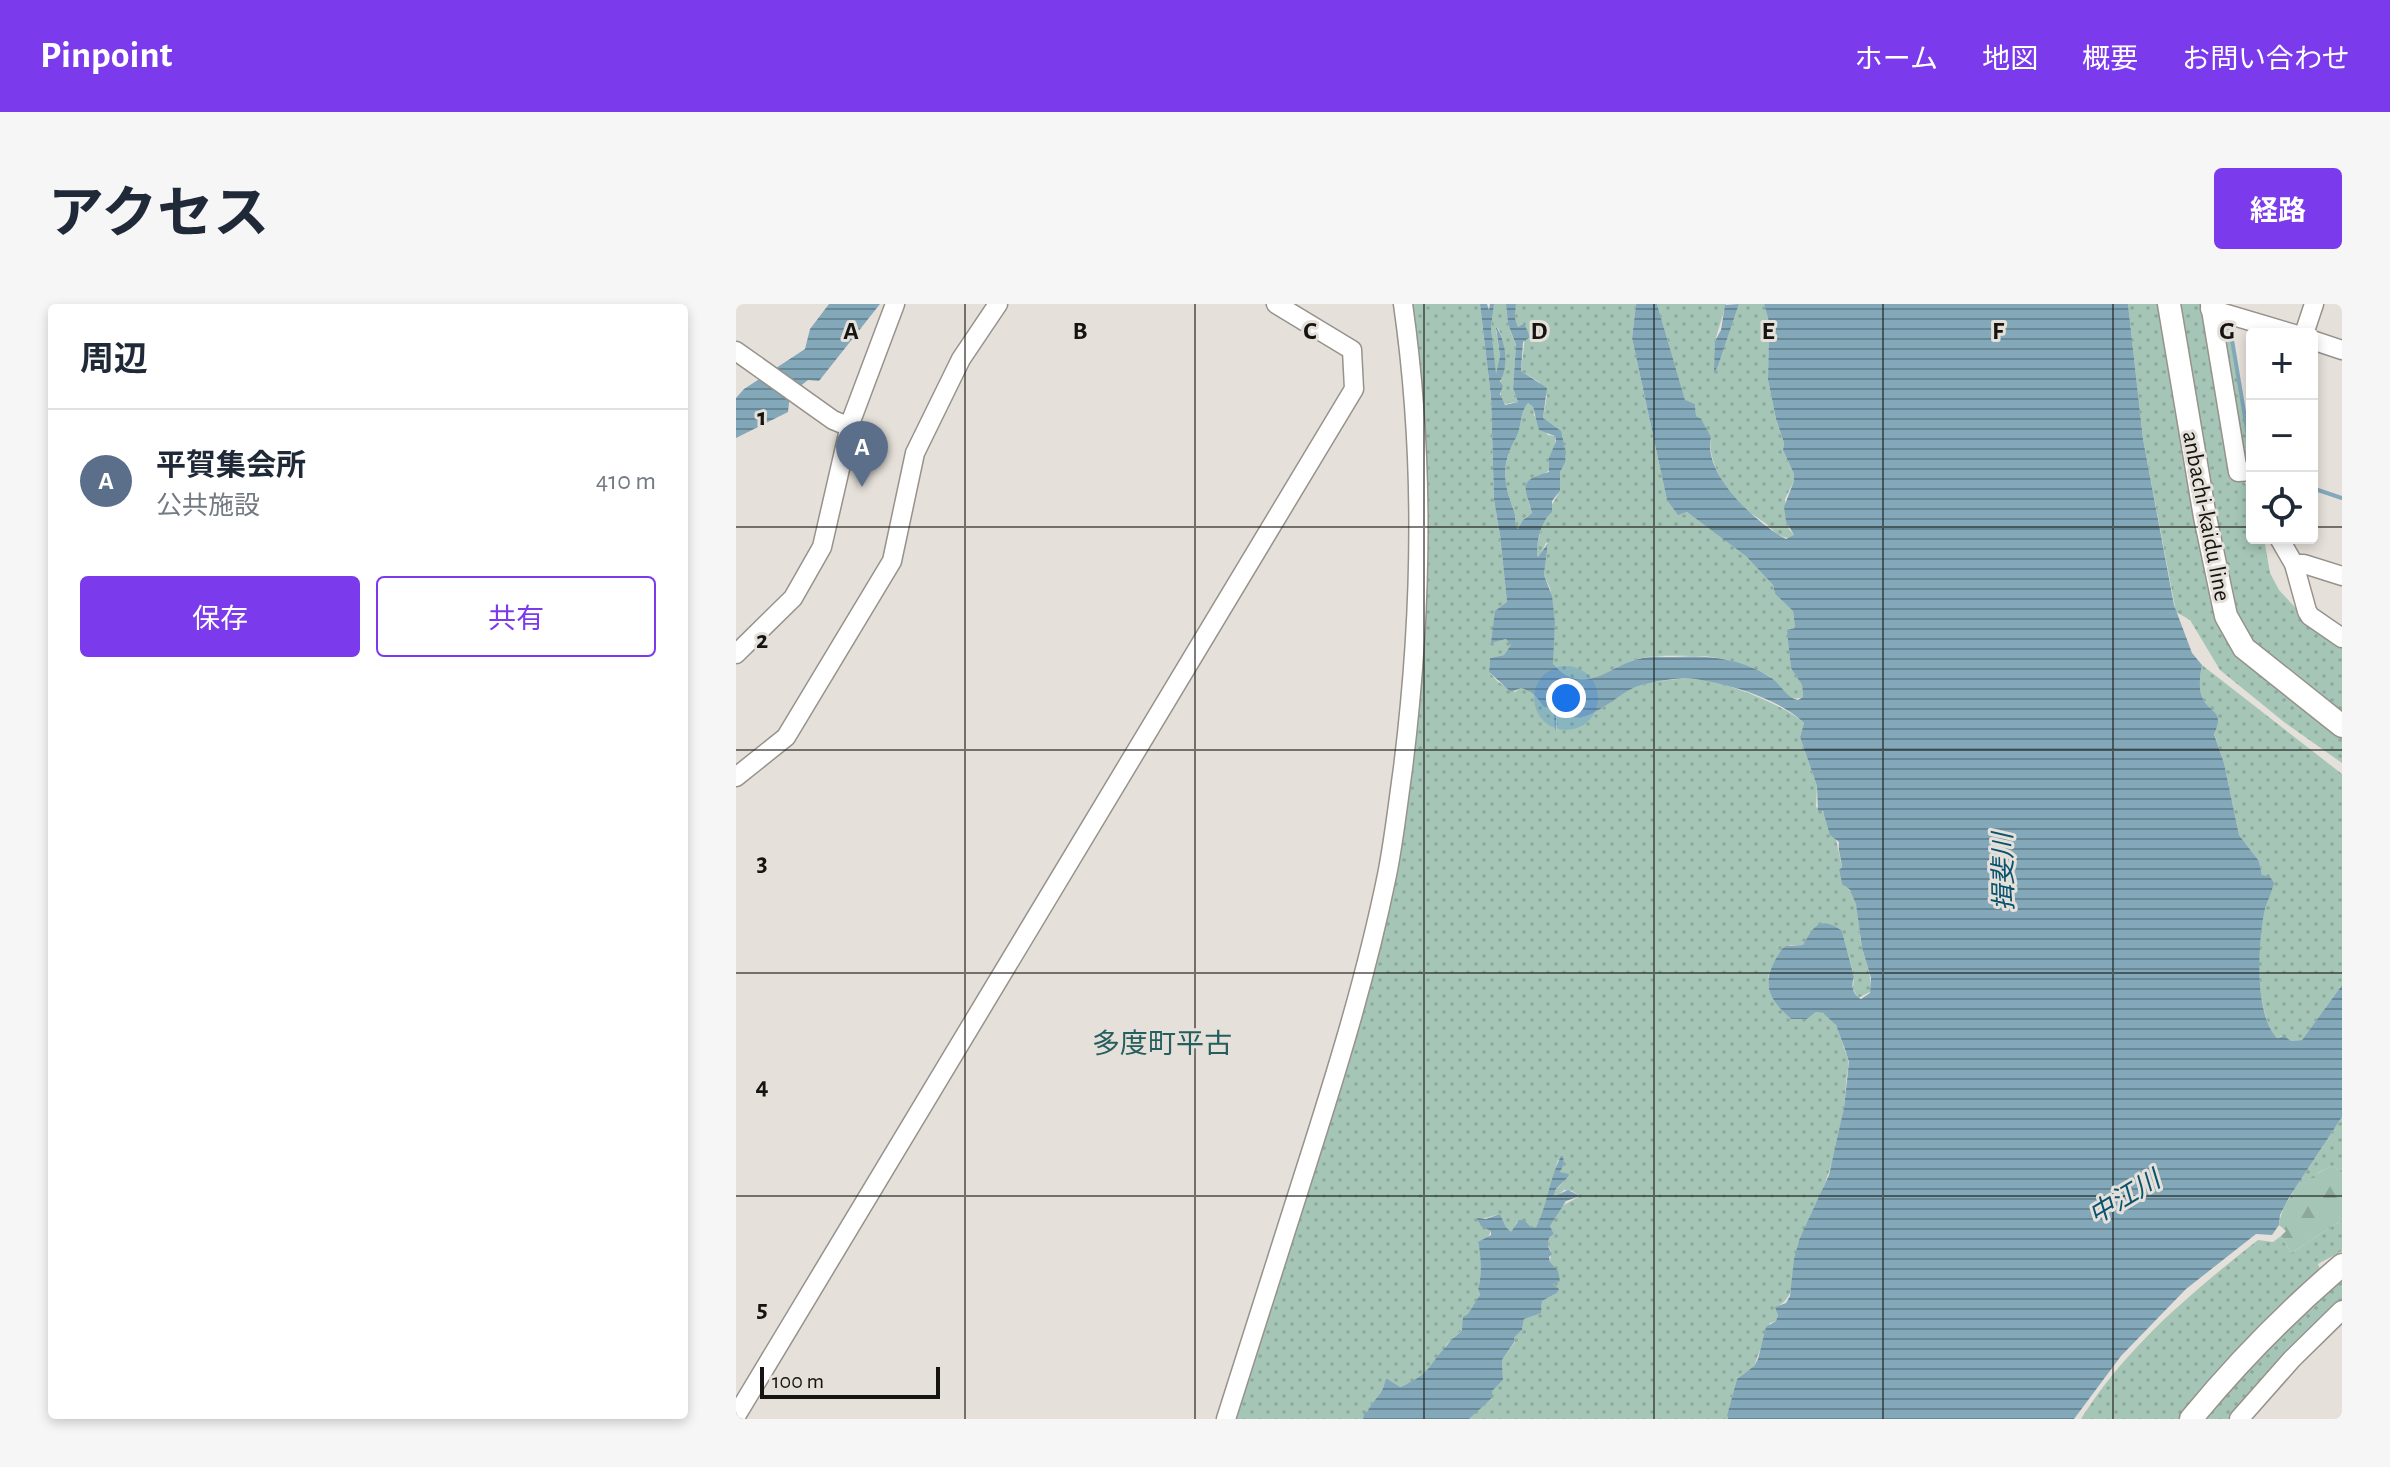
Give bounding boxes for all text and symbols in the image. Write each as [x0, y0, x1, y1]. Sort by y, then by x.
text: Pinpoint [40, 37, 172, 75]
text: ホーム [1855, 46, 1938, 74]
text: 地図 [1982, 46, 2038, 74]
text: 概要 [2082, 46, 2138, 74]
text: お問い合わせ [2182, 46, 2350, 74]
button: 経路 [2214, 168, 2342, 249]
text: アクセス [48, 187, 269, 243]
text: A [843, 318, 859, 344]
text: B [1072, 318, 1088, 344]
text: C [1303, 318, 1317, 344]
text: D [1530, 318, 1548, 344]
text: E [1761, 318, 1775, 344]
text: F [1992, 318, 2005, 344]
text: G [2219, 318, 2235, 344]
map controls [2246, 328, 2318, 544]
button: + [2246, 328, 2318, 400]
text: 周辺 [80, 343, 148, 377]
button: − [2246, 400, 2318, 472]
text: 1 [757, 404, 767, 430]
pin: A [836, 421, 888, 487]
street label: anbachi-kaidu line [2178, 429, 2234, 603]
text: 平賀集会所 [156, 451, 306, 481]
text: A [98, 468, 114, 494]
text: 410 m [596, 468, 656, 494]
button: locate [2246, 472, 2318, 544]
text: 公共施設 [156, 493, 260, 519]
button: 保存 [80, 576, 360, 657]
button: 共有 [376, 576, 656, 657]
text: 2 [756, 627, 768, 653]
your location [1546, 678, 1586, 718]
water label: 揖斐川 [1989, 830, 2018, 911]
text: 3 [756, 850, 768, 876]
district label: 多度町平古 [1092, 1029, 1232, 1059]
text: 4 [755, 1073, 769, 1099]
water label: 中江川 [2084, 1164, 2167, 1229]
text: 5 [756, 1296, 768, 1322]
scale bar [760, 1363, 940, 1399]
text: 100 m [772, 1370, 824, 1392]

